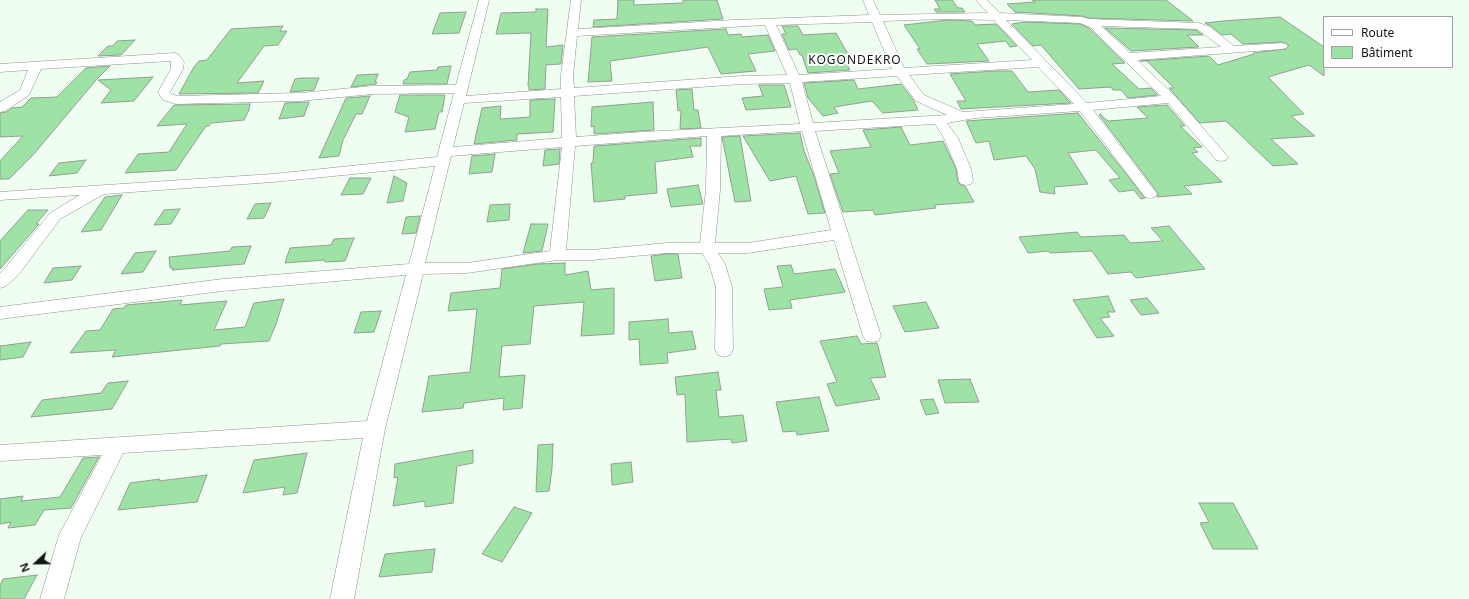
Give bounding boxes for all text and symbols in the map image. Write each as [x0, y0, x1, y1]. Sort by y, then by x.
legend [1323, 16, 1453, 68]
text: Route [1361, 24, 1394, 41]
text: Bâtiment [1361, 44, 1413, 61]
district label: KOGONDEKRO [808, 54, 902, 68]
north arrow [16, 543, 56, 583]
text: N [16, 561, 33, 575]

